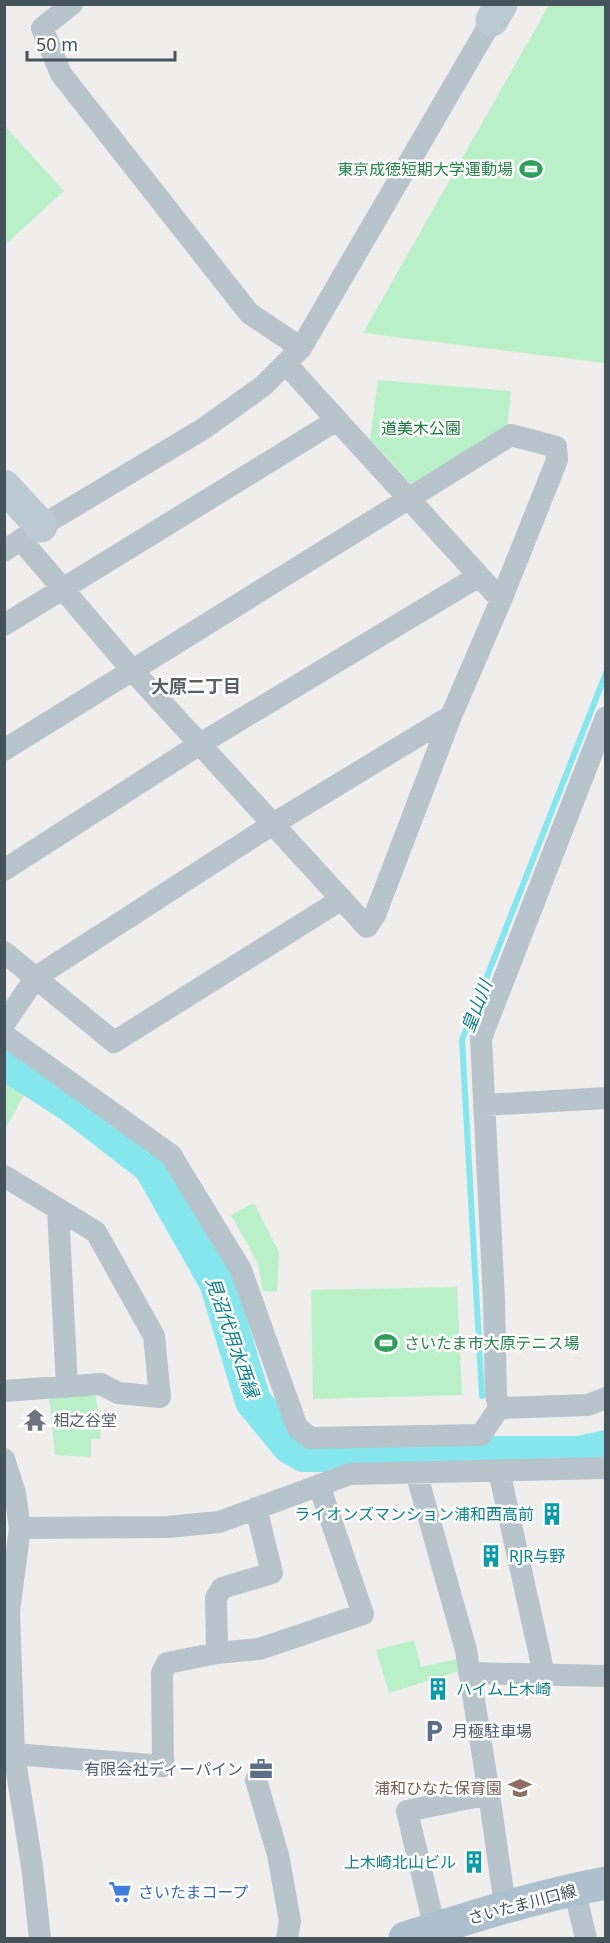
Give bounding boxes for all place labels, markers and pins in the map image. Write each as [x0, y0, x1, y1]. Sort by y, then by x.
sports icon: 東京成徳短期大学運動場 [518, 156, 544, 182]
place label: 東京成徳短期大学運動場 [337, 158, 513, 180]
sports icon: さいたま市大原テニス場 [373, 1330, 399, 1356]
place label: さいたま市大原テニス場 [404, 1332, 580, 1354]
temple icon: 相之谷堂 [22, 1407, 48, 1433]
place label: 相之谷堂 [53, 1409, 117, 1431]
building icon: ライオンズマンション浦和西高前 [539, 1501, 565, 1527]
place label: ライオンズマンション浦和西高前 [294, 1503, 534, 1525]
building icon: RJR与野 [478, 1543, 504, 1569]
place label: RJR与野 [509, 1545, 565, 1567]
building icon: ハイム上木崎 [425, 1676, 451, 1702]
place label: ハイム上木崎 [456, 1678, 551, 1700]
parking icon: 月極駐車場 [421, 1718, 447, 1744]
place label: 月極駐車場 [452, 1720, 532, 1742]
office icon: 有限会社ディーパイン [248, 1756, 274, 1782]
place label: 有限会社ディーパイン [84, 1758, 243, 1780]
school or university icon: 浦和ひなた保育園 [507, 1775, 533, 1801]
place label: 浦和ひなた保育園 [374, 1777, 502, 1799]
building icon: 上木崎北山ビル [461, 1849, 487, 1875]
place label: 上木崎北山ビル [344, 1851, 456, 1873]
supermarket icon: さいたまコープ [107, 1879, 133, 1905]
place label: さいたまコープ [138, 1881, 249, 1903]

